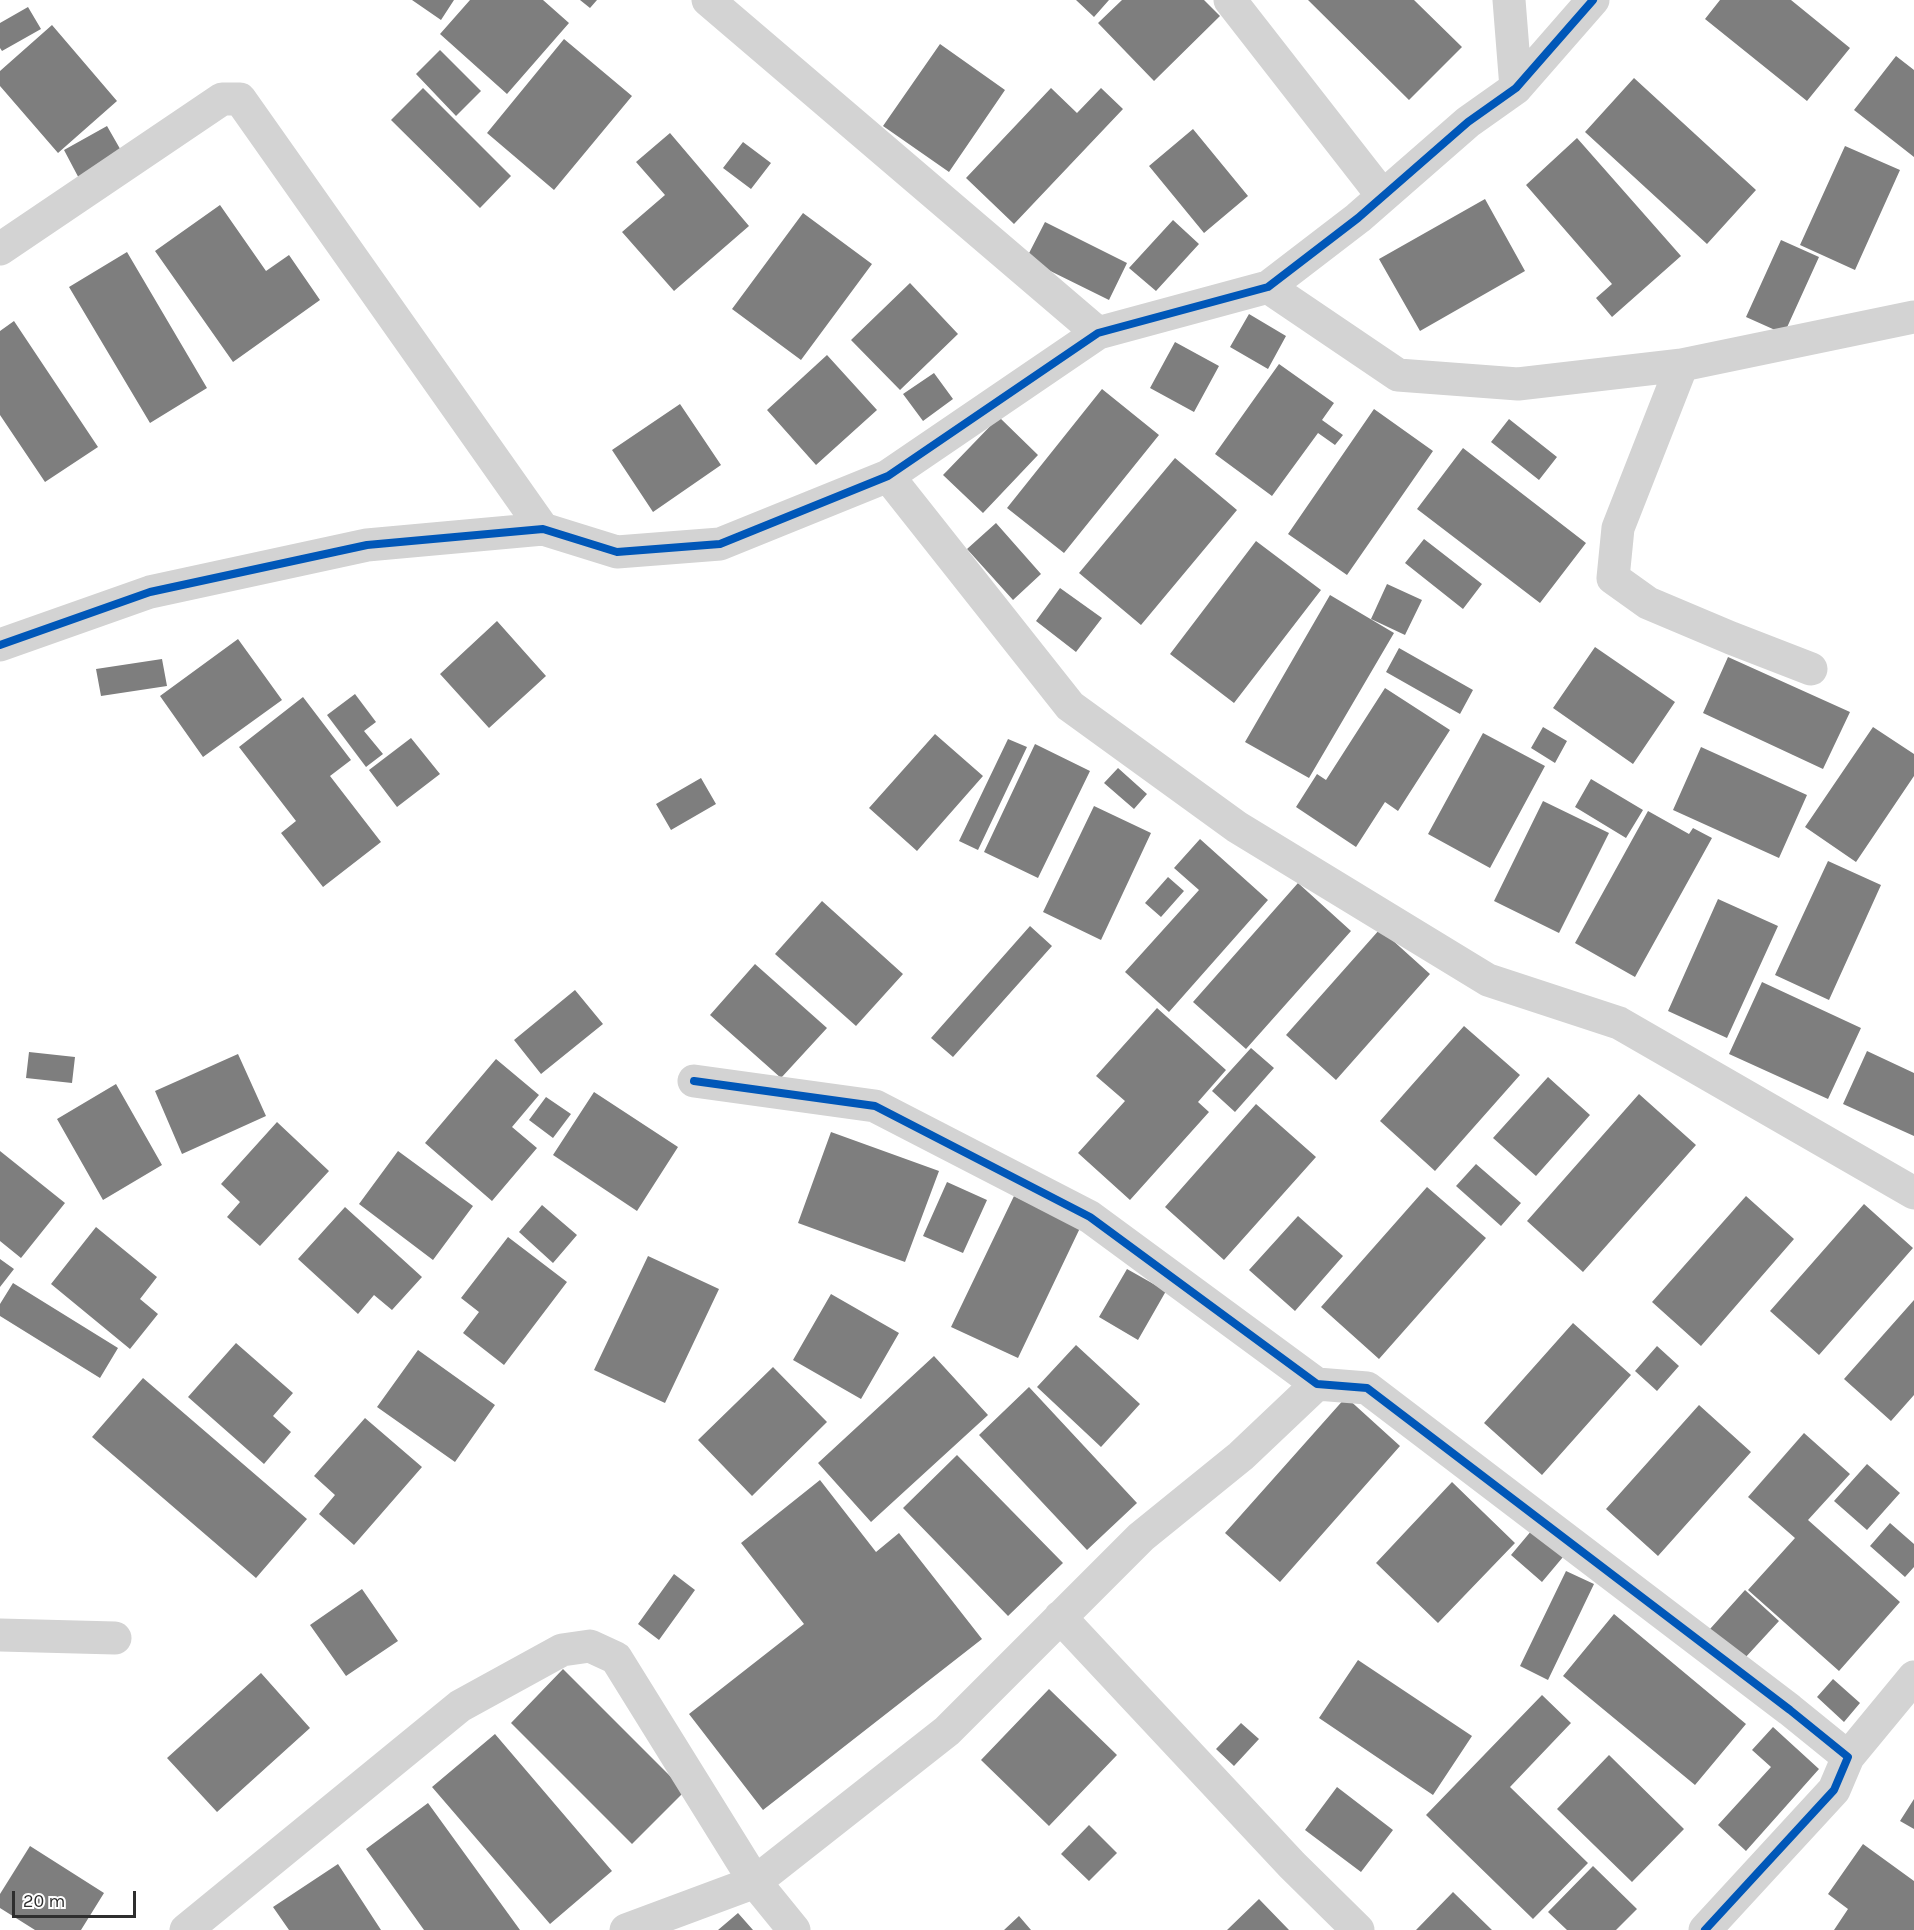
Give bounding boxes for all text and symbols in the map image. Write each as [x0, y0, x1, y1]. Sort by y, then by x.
scale bar [15, 1879, 140, 1917]
text: 20 m [23, 1890, 65, 1912]

